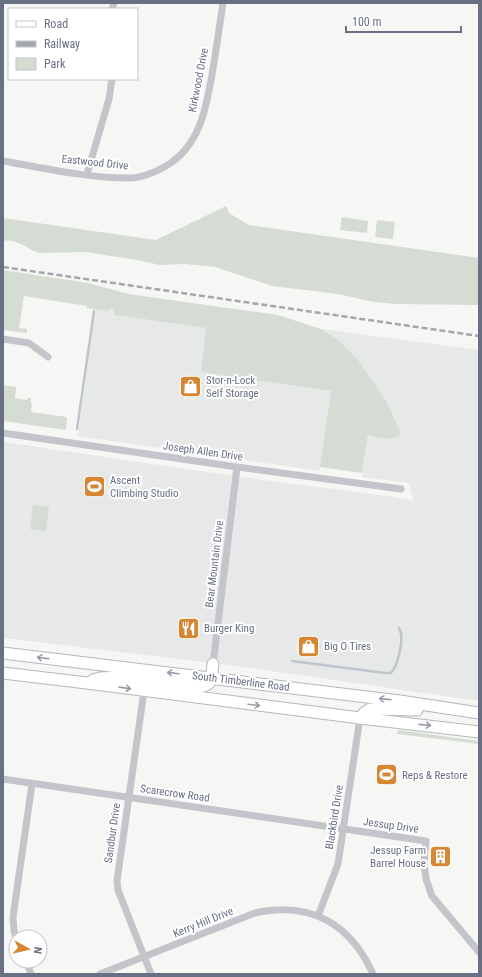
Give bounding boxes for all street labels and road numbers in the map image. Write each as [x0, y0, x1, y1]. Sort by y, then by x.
street label: Kirkwood Drive [186, 47, 211, 113]
street label: Eastwood Drive [61, 153, 129, 172]
street label: Joseph Allen Drive [162, 439, 244, 464]
street label: Bear Mountain Drive [203, 520, 226, 608]
street label: South Timberline Road [191, 669, 290, 694]
street label: Scarecrow Road [139, 782, 211, 805]
street label: Blackbird Drive [323, 784, 346, 850]
street label: Sandbur Drive [102, 802, 123, 864]
street label: Jessup Drive [362, 815, 419, 836]
street label: Kerry Hill Drive [171, 904, 235, 940]

